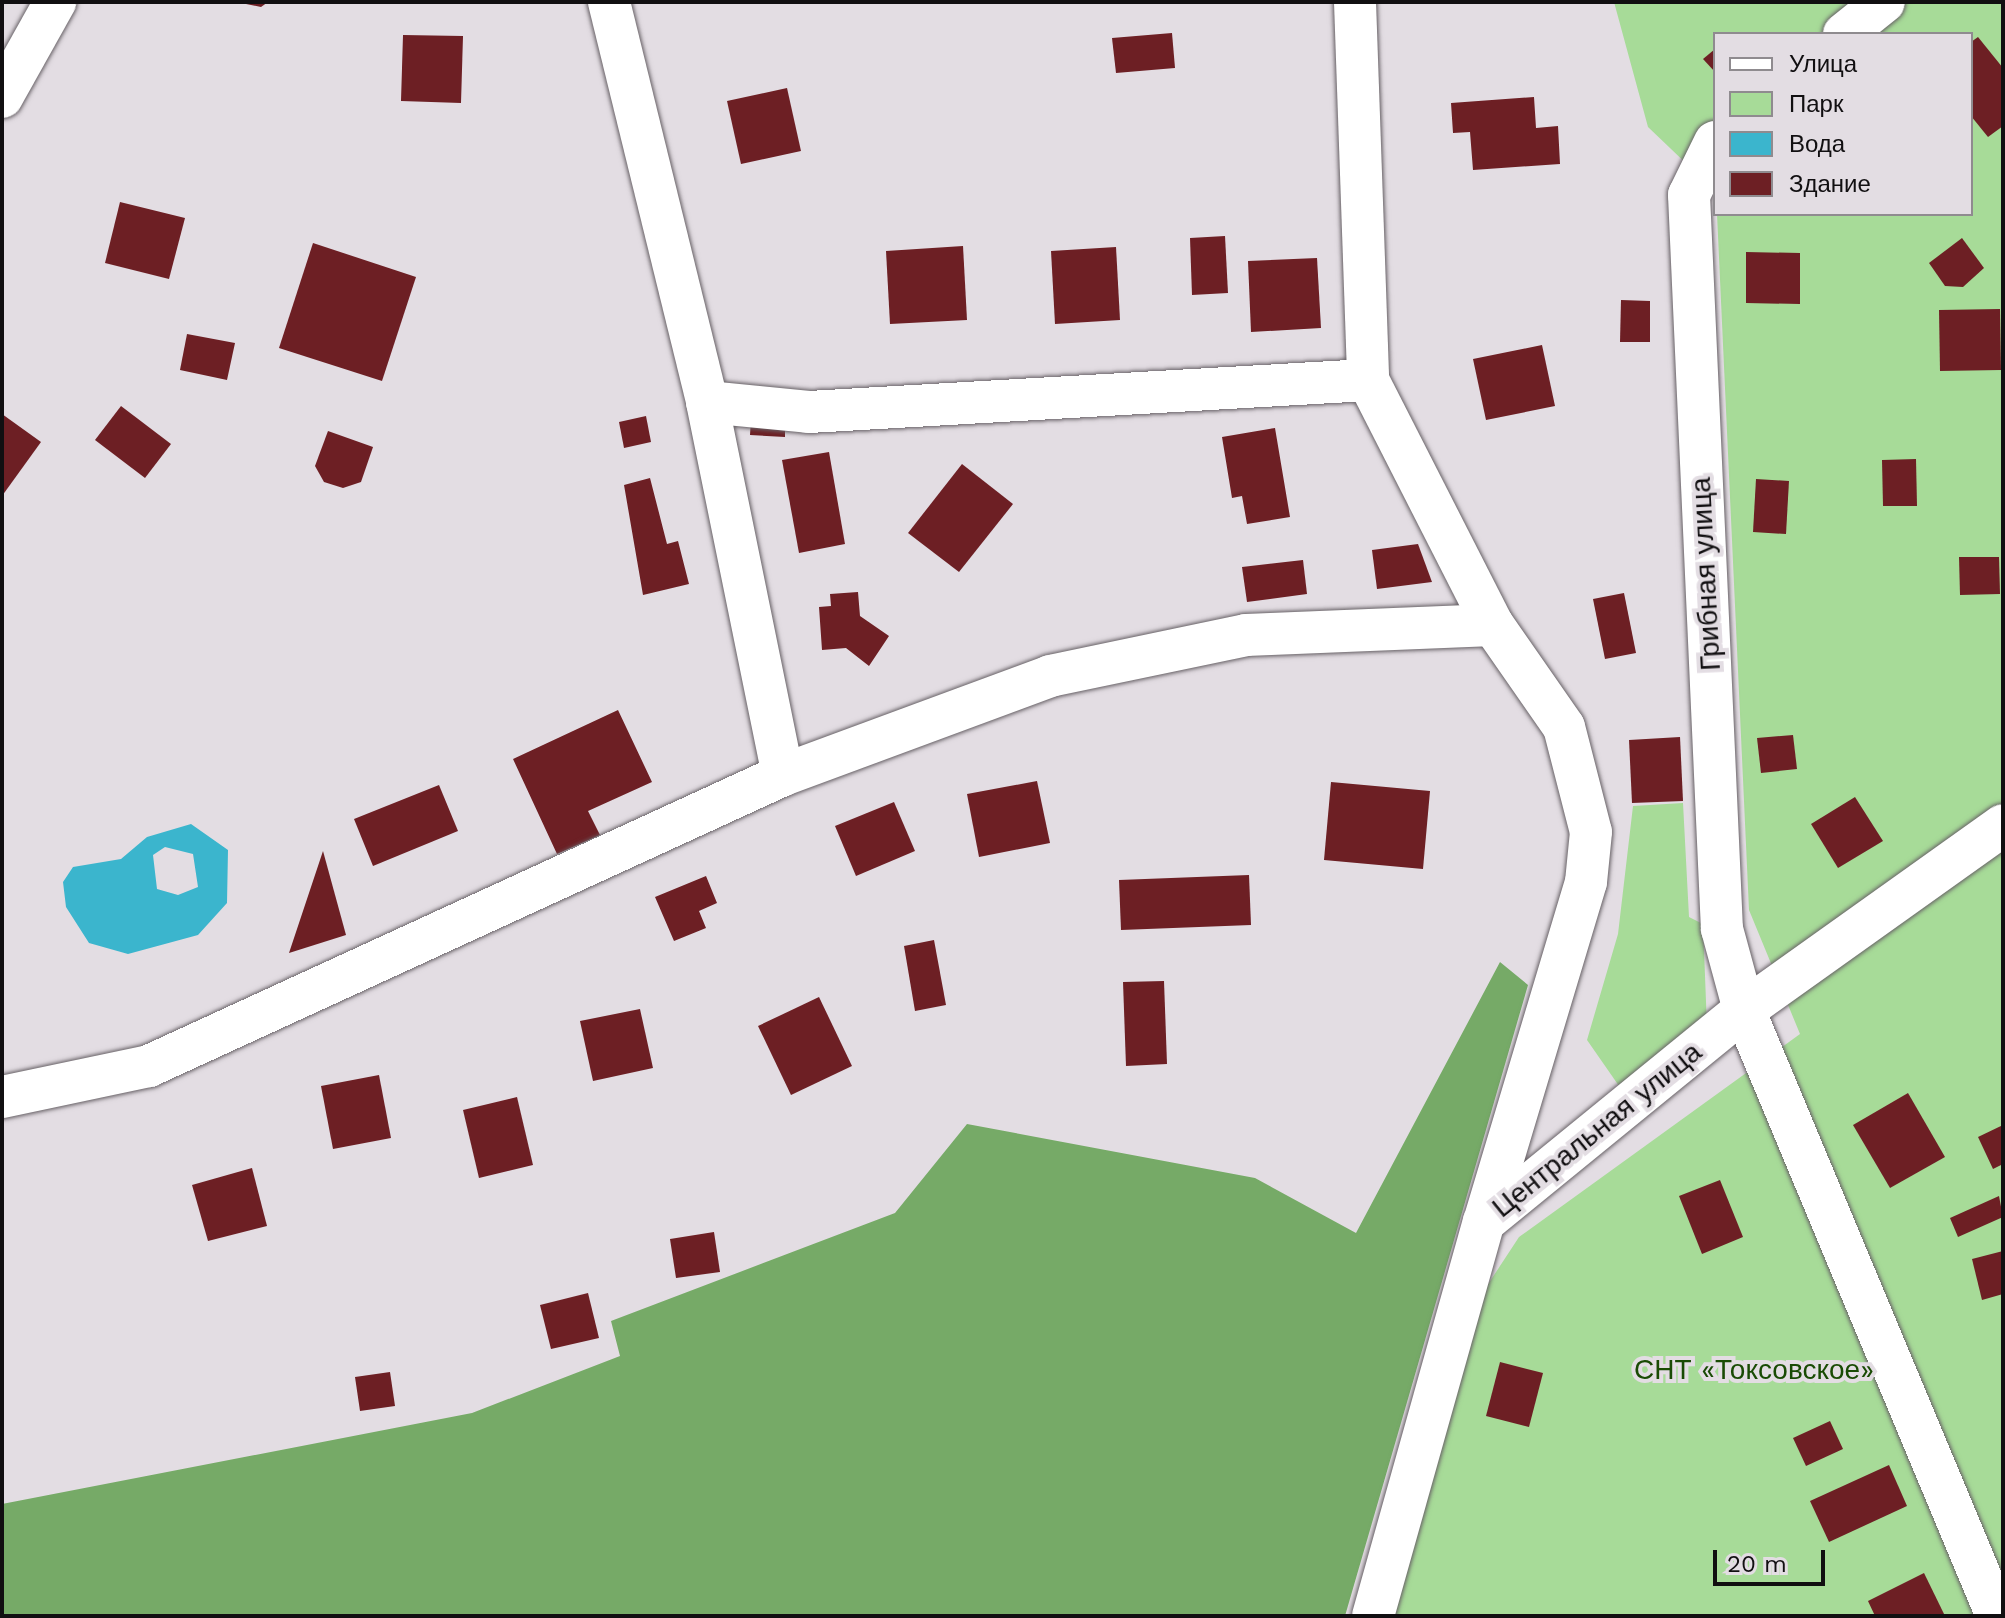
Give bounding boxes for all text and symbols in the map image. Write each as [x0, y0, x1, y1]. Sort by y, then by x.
legend [1713, 32, 1973, 216]
text: Улица [1789, 50, 1857, 78]
text: Парк [1789, 90, 1843, 118]
text: Вода [1789, 130, 1845, 158]
text: Здание [1789, 170, 1871, 198]
street label: Грибная улица [1684, 476, 1728, 672]
street label: Центральная улица [1486, 1035, 1708, 1225]
park label: СНТ «Токсовское» [1634, 1353, 1874, 1387]
scale bar [1717, 1534, 1829, 1584]
text: 20 m [1727, 1550, 1787, 1578]

